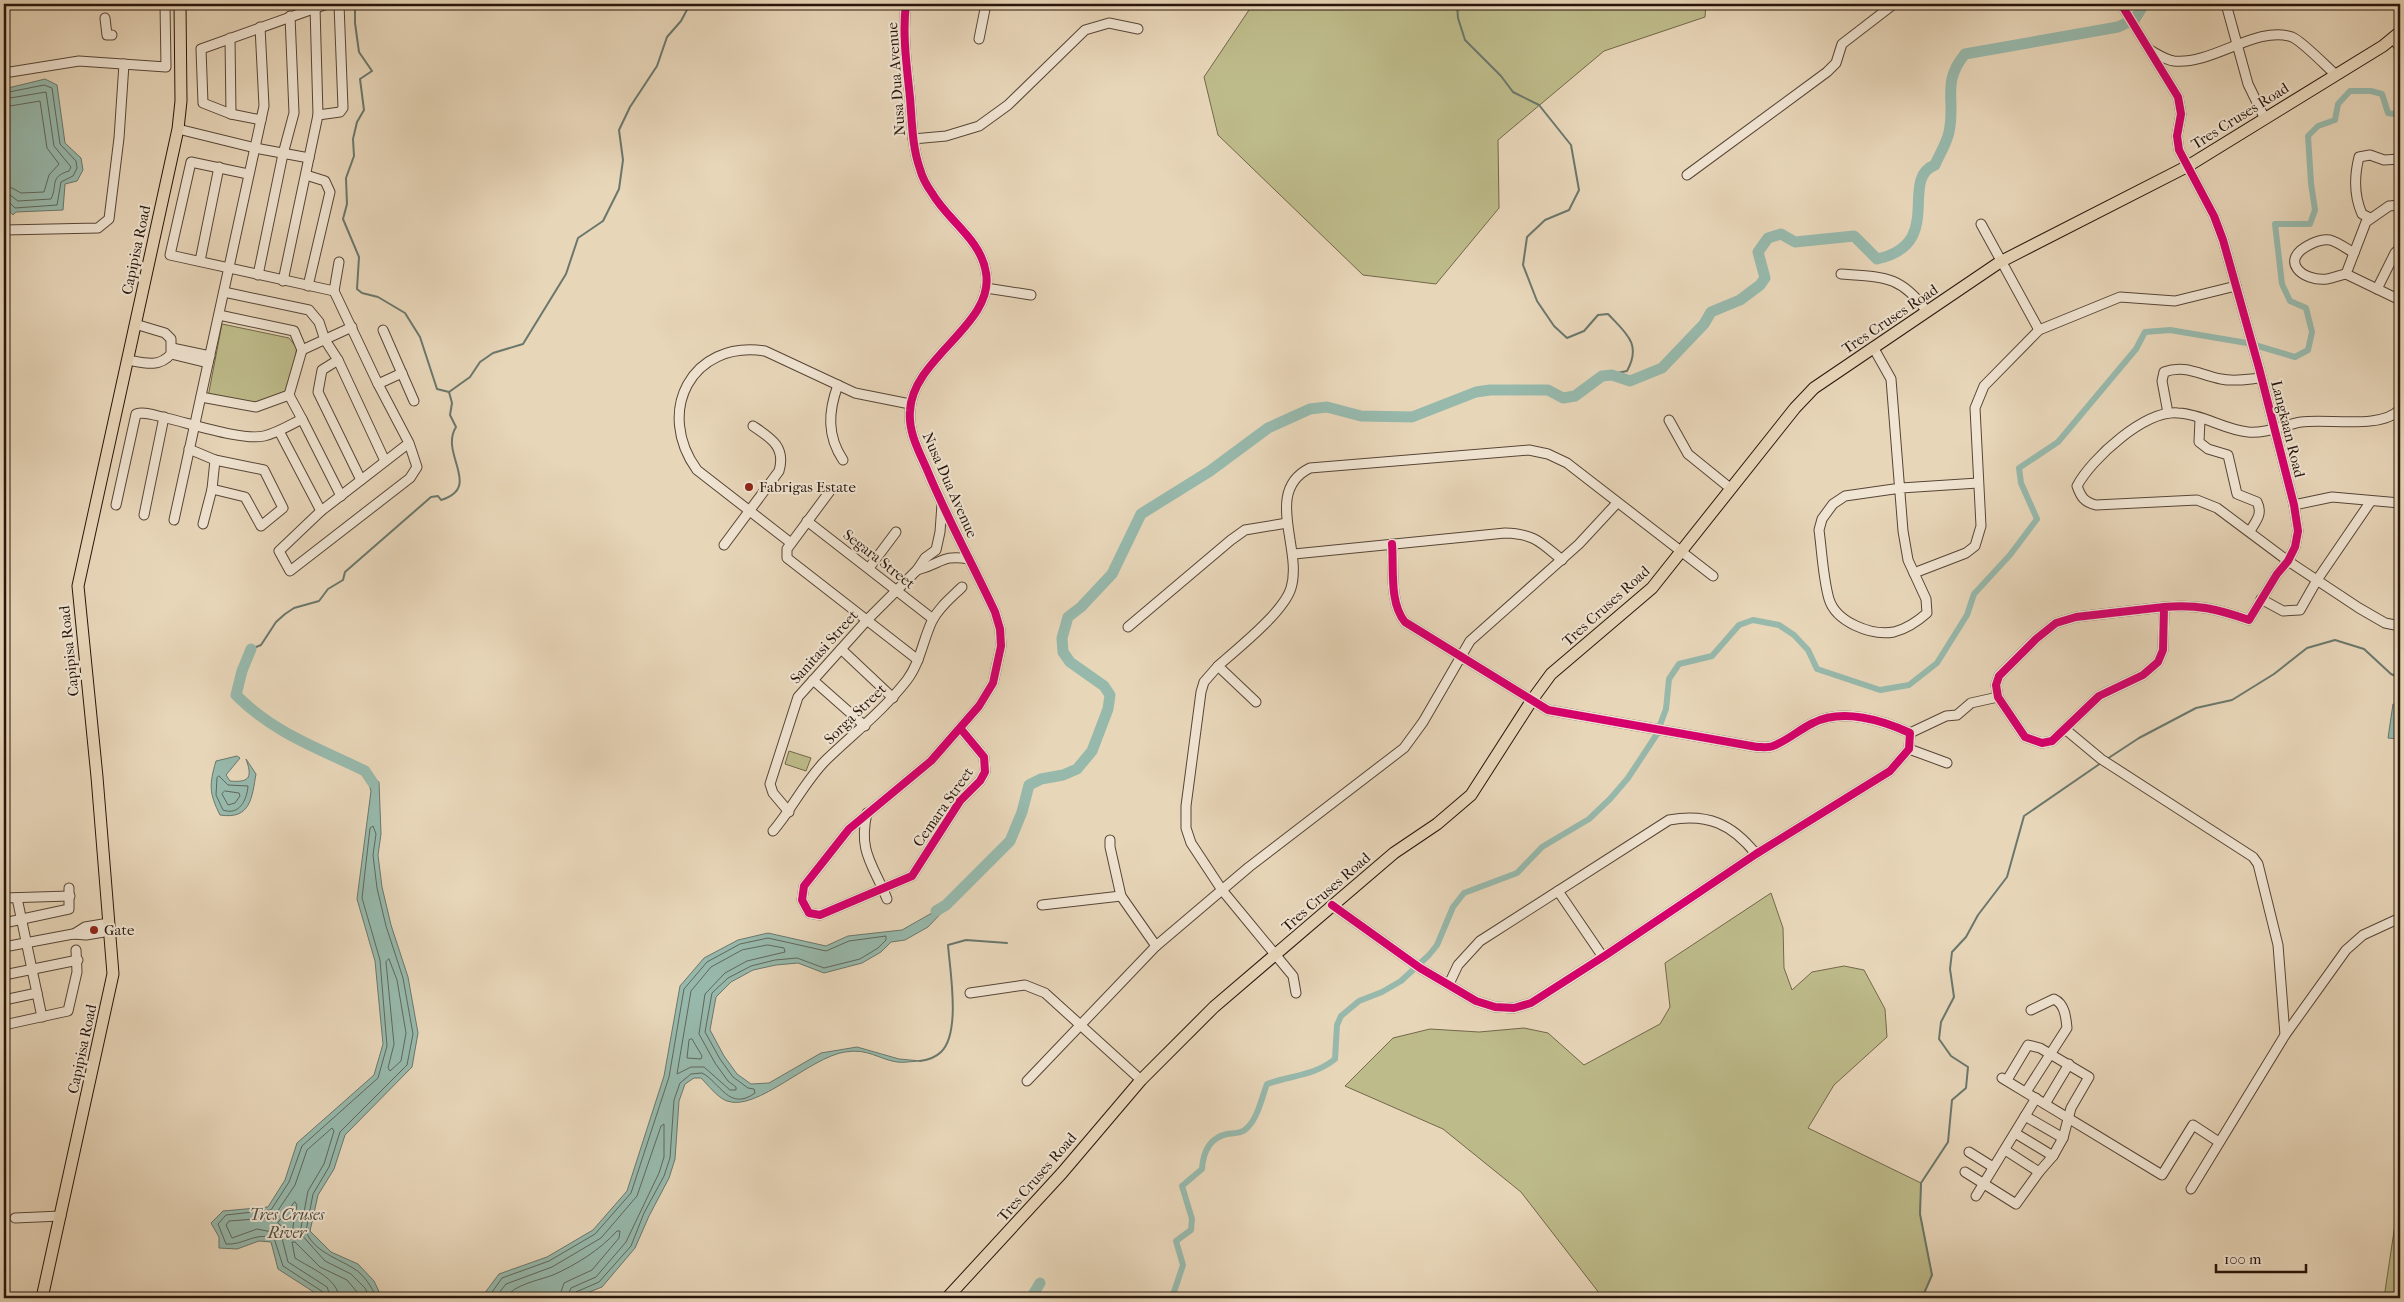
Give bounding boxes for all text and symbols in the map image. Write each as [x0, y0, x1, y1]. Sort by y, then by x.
street label: Nusa Dua Avenue [883, 21, 909, 136]
street label: Tres Cruses Road [2188, 78, 2293, 153]
street label: Capipisa Road [118, 203, 154, 296]
street label: Tres Cruses Road [1839, 280, 1942, 358]
street label: Langkaan Road [2267, 378, 2309, 480]
street label: Nusa Dua Avenue [919, 429, 982, 541]
place label: Fabrigas Estate [759, 478, 856, 496]
marker: Fabrigas Estate [743, 481, 755, 493]
street label: Segara Street [839, 525, 919, 593]
street label: Tres Cruses Road [1559, 561, 1654, 650]
street label: Capipisa Road [55, 604, 83, 697]
street label: Sanitasi Street [786, 606, 862, 688]
street label: Sorga Street [820, 680, 890, 748]
street label: Cemara Street [909, 763, 977, 850]
street label: Tres Cruses Road [1278, 848, 1375, 935]
place label: Gate [104, 921, 135, 939]
marker: Gate [88, 924, 100, 936]
street label: Capipisa Road [64, 1002, 100, 1095]
street label: Tres Cruses Road [994, 1128, 1081, 1225]
water label: Tres Cruses River [250, 1205, 326, 1242]
scale bar [2216, 1242, 2306, 1274]
text: 100 m [2224, 1250, 2262, 1268]

